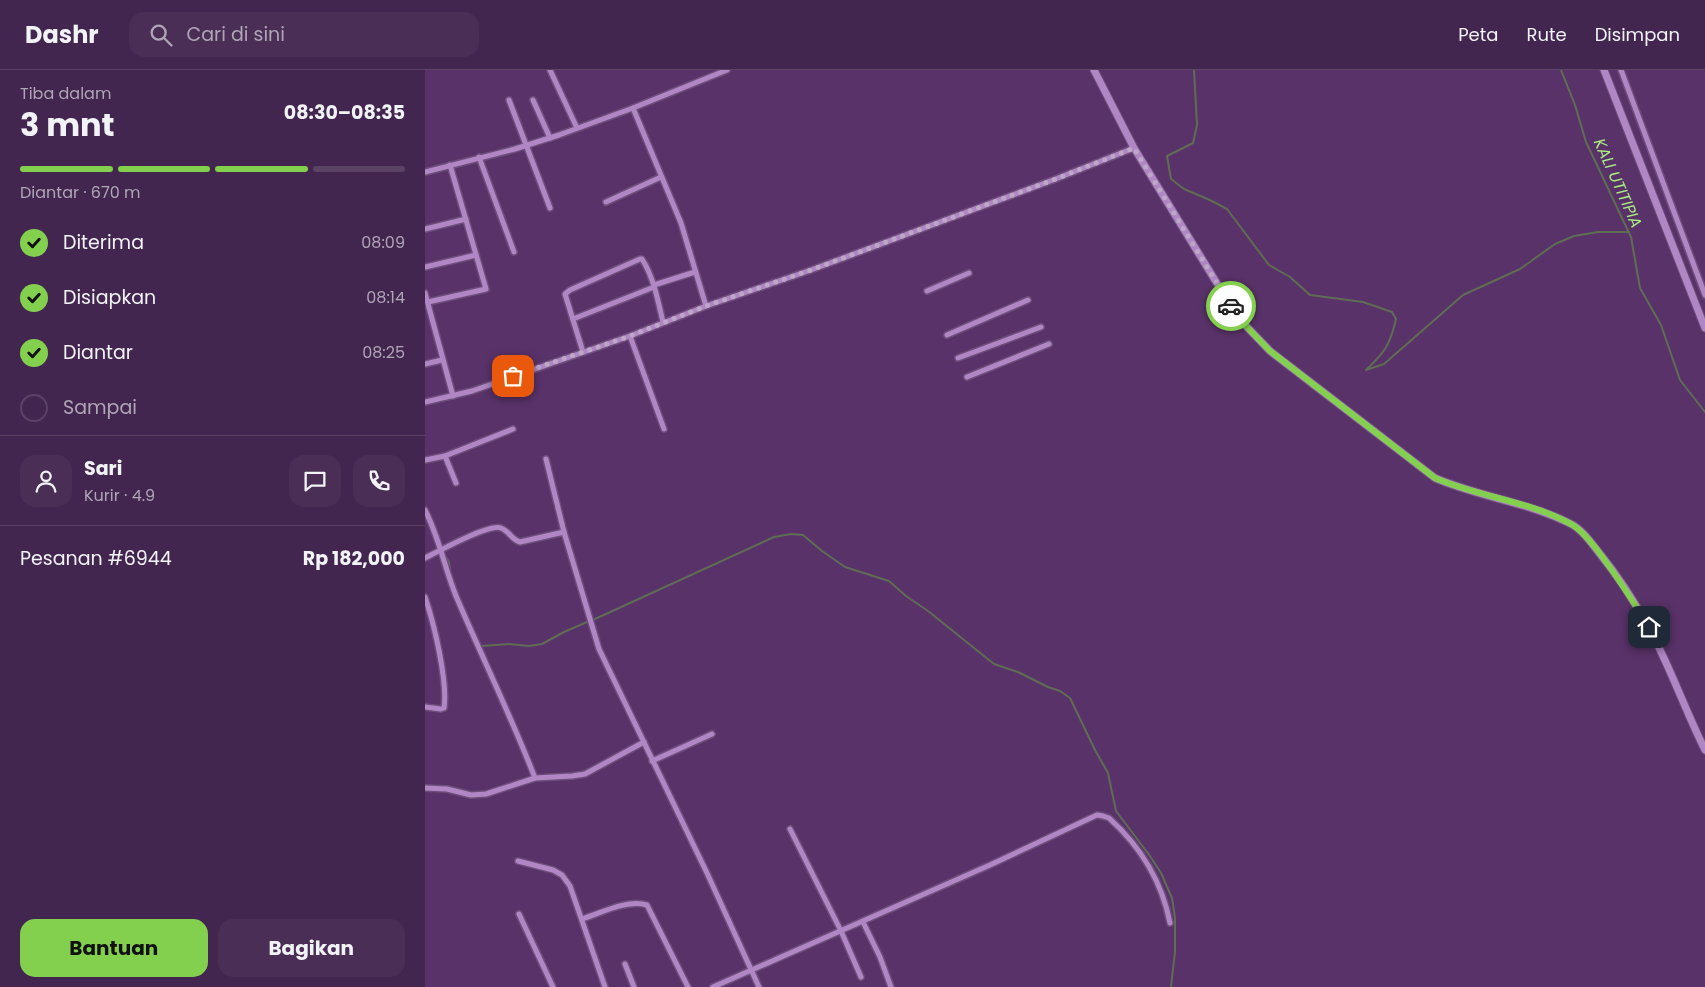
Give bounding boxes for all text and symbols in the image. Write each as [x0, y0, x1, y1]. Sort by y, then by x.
search box [129, 12, 479, 57]
text: Dashr [25, 18, 99, 51]
icon: search [147, 21, 175, 49]
text: Cari di sini [187, 21, 285, 48]
text: Peta [1458, 22, 1498, 47]
text: Rute [1526, 22, 1567, 47]
text: Disimpan [1595, 22, 1680, 47]
text: Tiba dalam [20, 82, 111, 105]
text: 08:30–08:35 [284, 99, 405, 126]
text: 3 mnt [20, 102, 115, 147]
water label: KALI UTITIPIA [1588, 134, 1648, 232]
text: Diantar · 670 m [20, 181, 141, 204]
icon: check [20, 229, 48, 257]
text: Diterima [63, 229, 144, 256]
text: 08:09 [361, 231, 405, 254]
courier [1206, 281, 1256, 331]
icon: check [20, 284, 48, 312]
text: Disiapkan [63, 284, 156, 311]
text: 08:14 [366, 286, 405, 309]
icon: car [1217, 292, 1245, 320]
icon: check [20, 339, 48, 367]
text: Diantar [63, 339, 133, 366]
text: 08:25 [362, 341, 405, 364]
pin [492, 355, 534, 397]
icon: bag [499, 362, 527, 390]
text: Sampai [63, 394, 137, 421]
button: person [20, 455, 72, 507]
text: Sari [84, 455, 122, 482]
button: chat [289, 455, 341, 507]
button: phone [353, 455, 405, 507]
text: Kurir · 4.9 [84, 484, 155, 507]
text: Pesanan #6944 [20, 545, 172, 572]
text: Rp 182,000 [303, 545, 405, 572]
pin [1628, 606, 1670, 648]
icon: home [1635, 613, 1663, 641]
button: Bantuan [20, 919, 208, 977]
button: Bagikan [218, 919, 405, 977]

